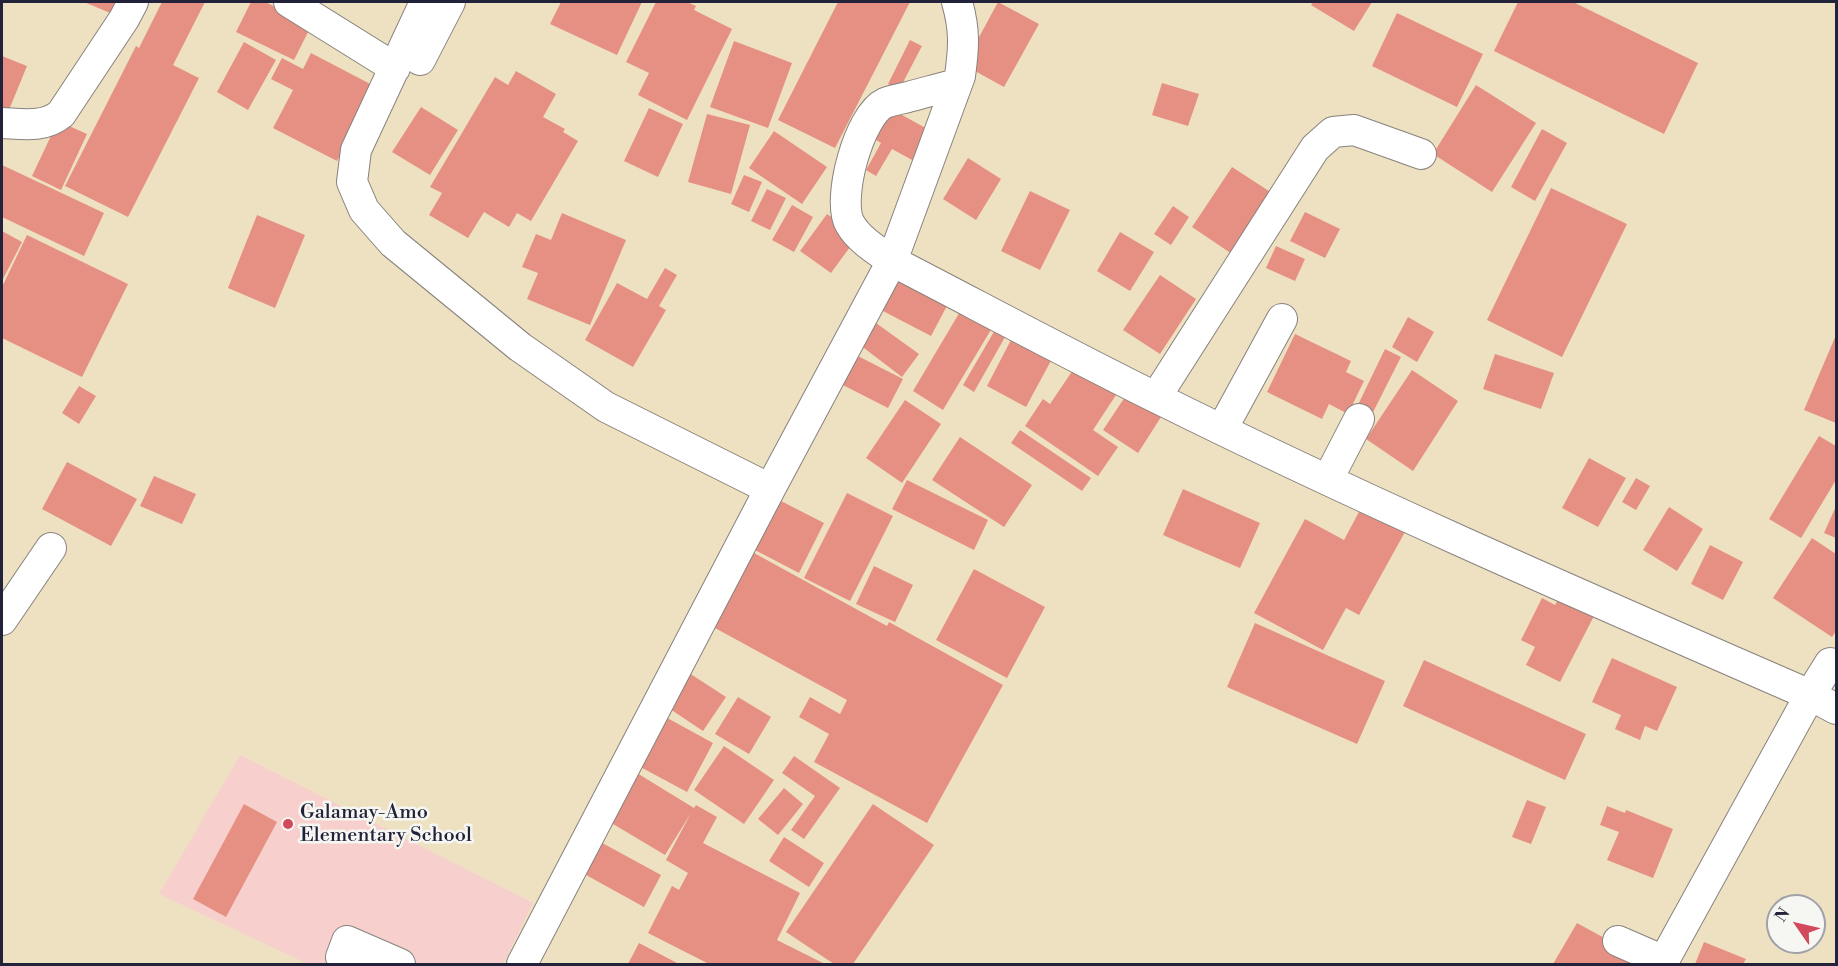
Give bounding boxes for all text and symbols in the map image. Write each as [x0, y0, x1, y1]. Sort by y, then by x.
place label: Galamay-Amo Elementary School [300, 801, 472, 848]
marker: Galamay-Amo Elementary School [281, 817, 295, 831]
north arrow [1766, 894, 1826, 954]
text: N [1771, 904, 1795, 926]

